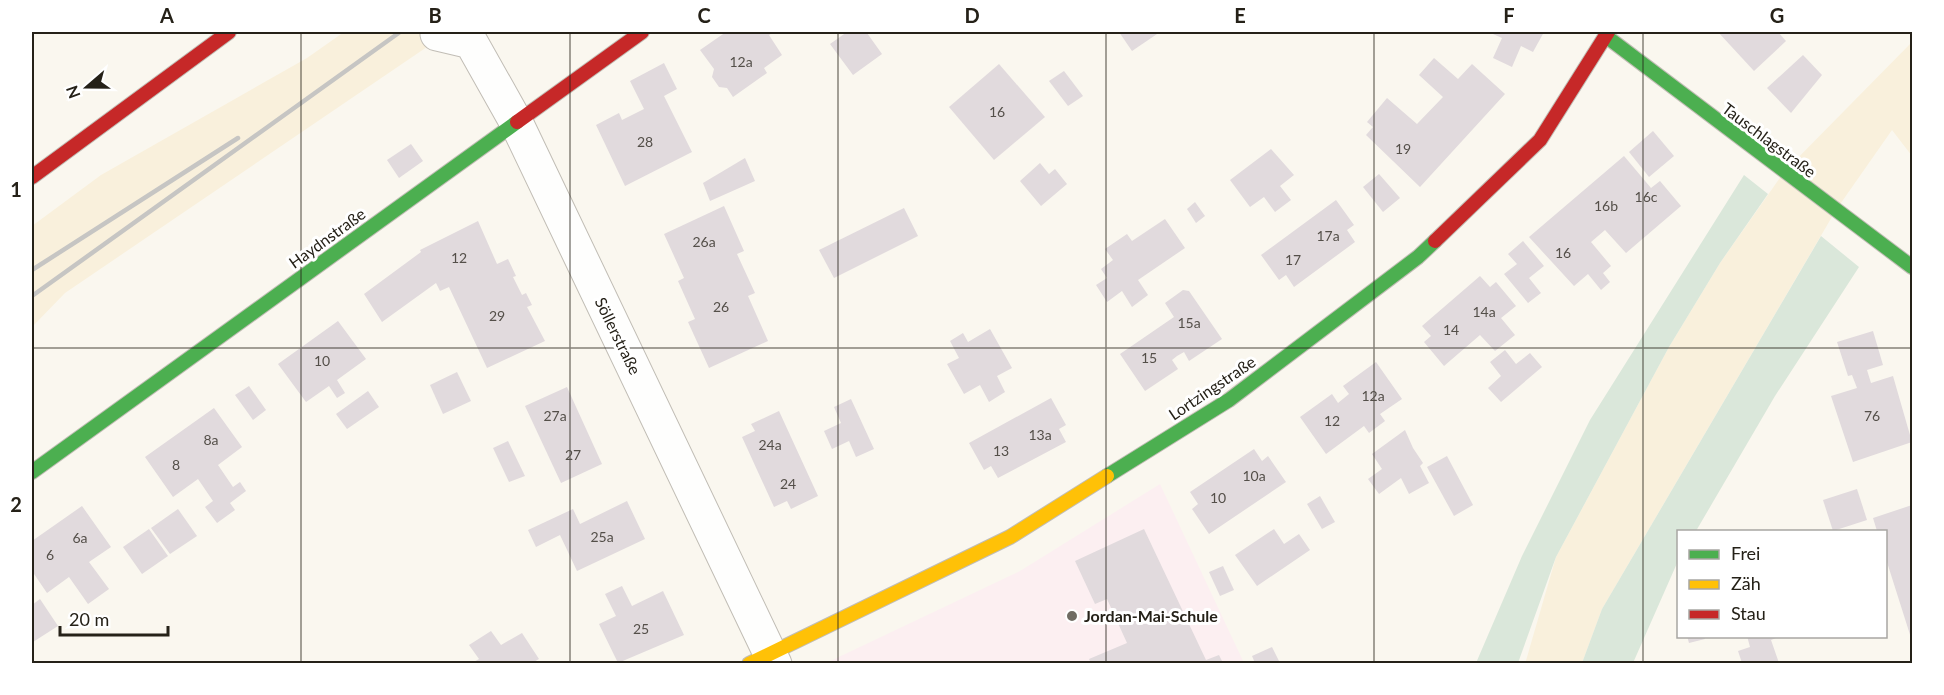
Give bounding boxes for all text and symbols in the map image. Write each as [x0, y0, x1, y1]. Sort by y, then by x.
text: A [159, 3, 174, 27]
text: B [428, 3, 442, 27]
text: C [697, 3, 711, 27]
text: D [964, 3, 980, 27]
text: E [1234, 3, 1246, 27]
text: F [1503, 3, 1515, 27]
text: G [1770, 3, 1784, 27]
house number: 12a [729, 53, 753, 70]
north arrow [57, 57, 117, 117]
text: N [61, 83, 83, 101]
street label: Tauschlagstraße [1719, 98, 1820, 181]
house number: 16 [989, 103, 1005, 120]
house number: 28 [637, 133, 653, 150]
house number: 19 [1395, 140, 1411, 157]
text: 1 [10, 177, 22, 201]
house number: 16c [1635, 188, 1658, 205]
house number: 16b [1594, 197, 1618, 214]
street label: Haydnstraße [285, 204, 369, 272]
house number: 17a [1316, 227, 1340, 244]
house number: 26a [692, 233, 716, 250]
house number: 16 [1555, 244, 1571, 261]
house number: 12 [451, 249, 467, 266]
house number: 17 [1285, 251, 1301, 268]
street label: Söllerstraße [592, 294, 645, 377]
house number: 26 [713, 298, 729, 315]
house number: 14a [1472, 303, 1496, 320]
house number: 29 [489, 307, 505, 324]
house number: 15a [1177, 314, 1201, 331]
house number: 14 [1443, 321, 1459, 338]
house number: 15 [1141, 349, 1157, 366]
house number: 10 [314, 352, 330, 369]
street label: Lortzingstraße [1165, 352, 1259, 424]
house number: 12a [1361, 387, 1385, 404]
house number: 27a [543, 407, 567, 424]
house number: 76 [1864, 407, 1880, 424]
house number: 12 [1324, 412, 1340, 429]
house number: 13a [1028, 426, 1052, 443]
house number: 8a [203, 431, 219, 448]
house number: 24a [758, 436, 782, 453]
house number: 13 [993, 442, 1009, 459]
house number: 27 [565, 446, 581, 463]
house number: 8 [172, 456, 180, 473]
house number: 10a [1242, 467, 1266, 484]
house number: 24 [780, 475, 796, 492]
house number: 10 [1210, 489, 1226, 506]
text: 2 [10, 492, 22, 516]
house number: 25a [590, 528, 614, 545]
house number: 6a [72, 529, 88, 546]
legend [1677, 530, 1887, 638]
text: Frei [1731, 542, 1760, 564]
house number: 6 [46, 546, 54, 563]
text: Zäh [1731, 572, 1761, 594]
scale bar [60, 599, 168, 637]
text: Stau [1731, 602, 1766, 624]
place label: Jordan-Mai-Schule [1084, 606, 1218, 625]
text: 20 m [69, 608, 109, 630]
marker: Jordan-Mai-Schule [1065, 609, 1079, 623]
house number: 25 [633, 620, 649, 637]

